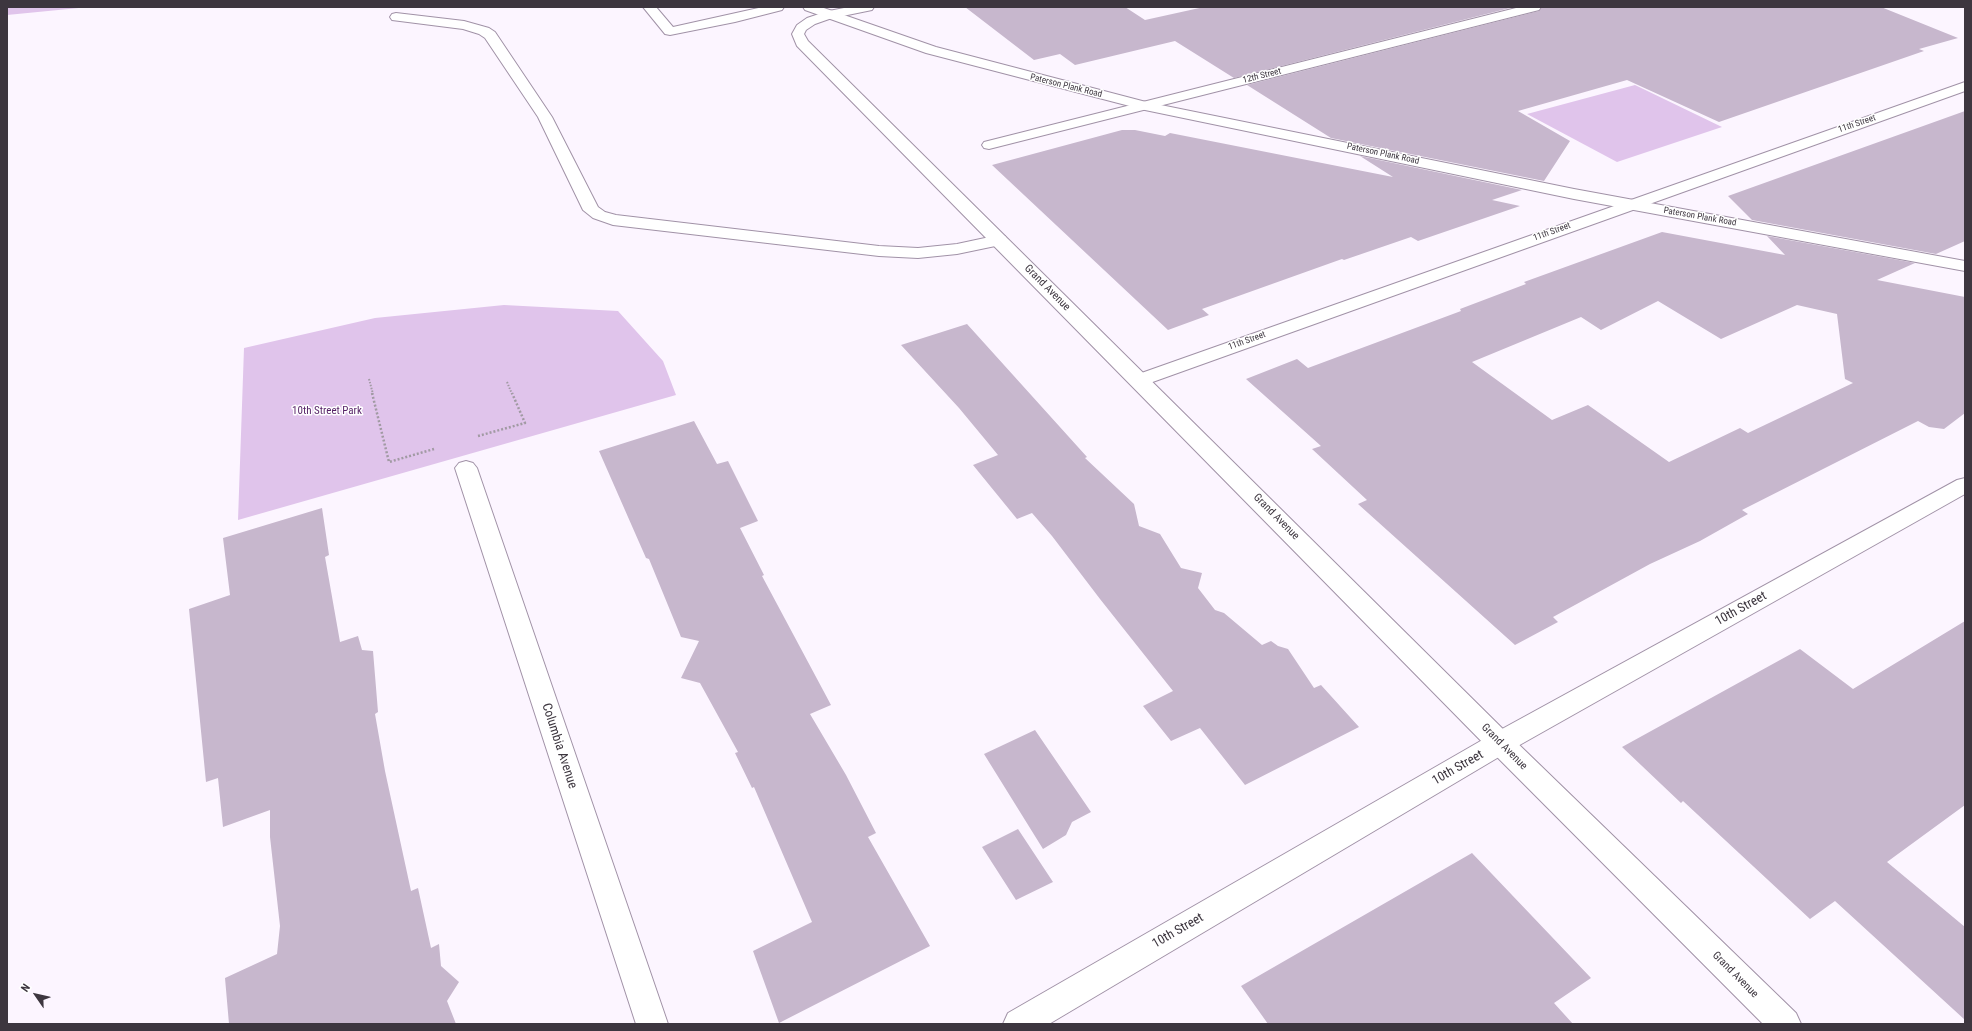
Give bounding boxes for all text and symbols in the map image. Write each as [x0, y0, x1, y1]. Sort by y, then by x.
street label: 12th Street [1242, 66, 1282, 86]
street label: Paterson Plank Road [1029, 72, 1103, 100]
street label: 11th Street [1837, 113, 1877, 135]
street label: Paterson Plank Road [1346, 141, 1420, 167]
street label: Paterson Plank Road [1663, 205, 1737, 229]
street label: 11th Street [1532, 220, 1572, 244]
street label: Grand Avenue [1021, 262, 1073, 314]
street label: 11th Street [1227, 329, 1267, 353]
park label: 10th Street Park [292, 404, 362, 418]
street label: Grand Avenue [1250, 491, 1302, 543]
street label: 10th Street [1713, 589, 1769, 629]
street label: Columbia Avenue [538, 701, 580, 791]
street label: Grand Avenue [1478, 721, 1530, 773]
street label: 10th Street [1430, 747, 1486, 789]
street label: 10th Street [1150, 910, 1206, 952]
street label: Grand Avenue [1709, 949, 1761, 1001]
north arrow [16, 975, 56, 1015]
text: N [18, 982, 33, 994]

